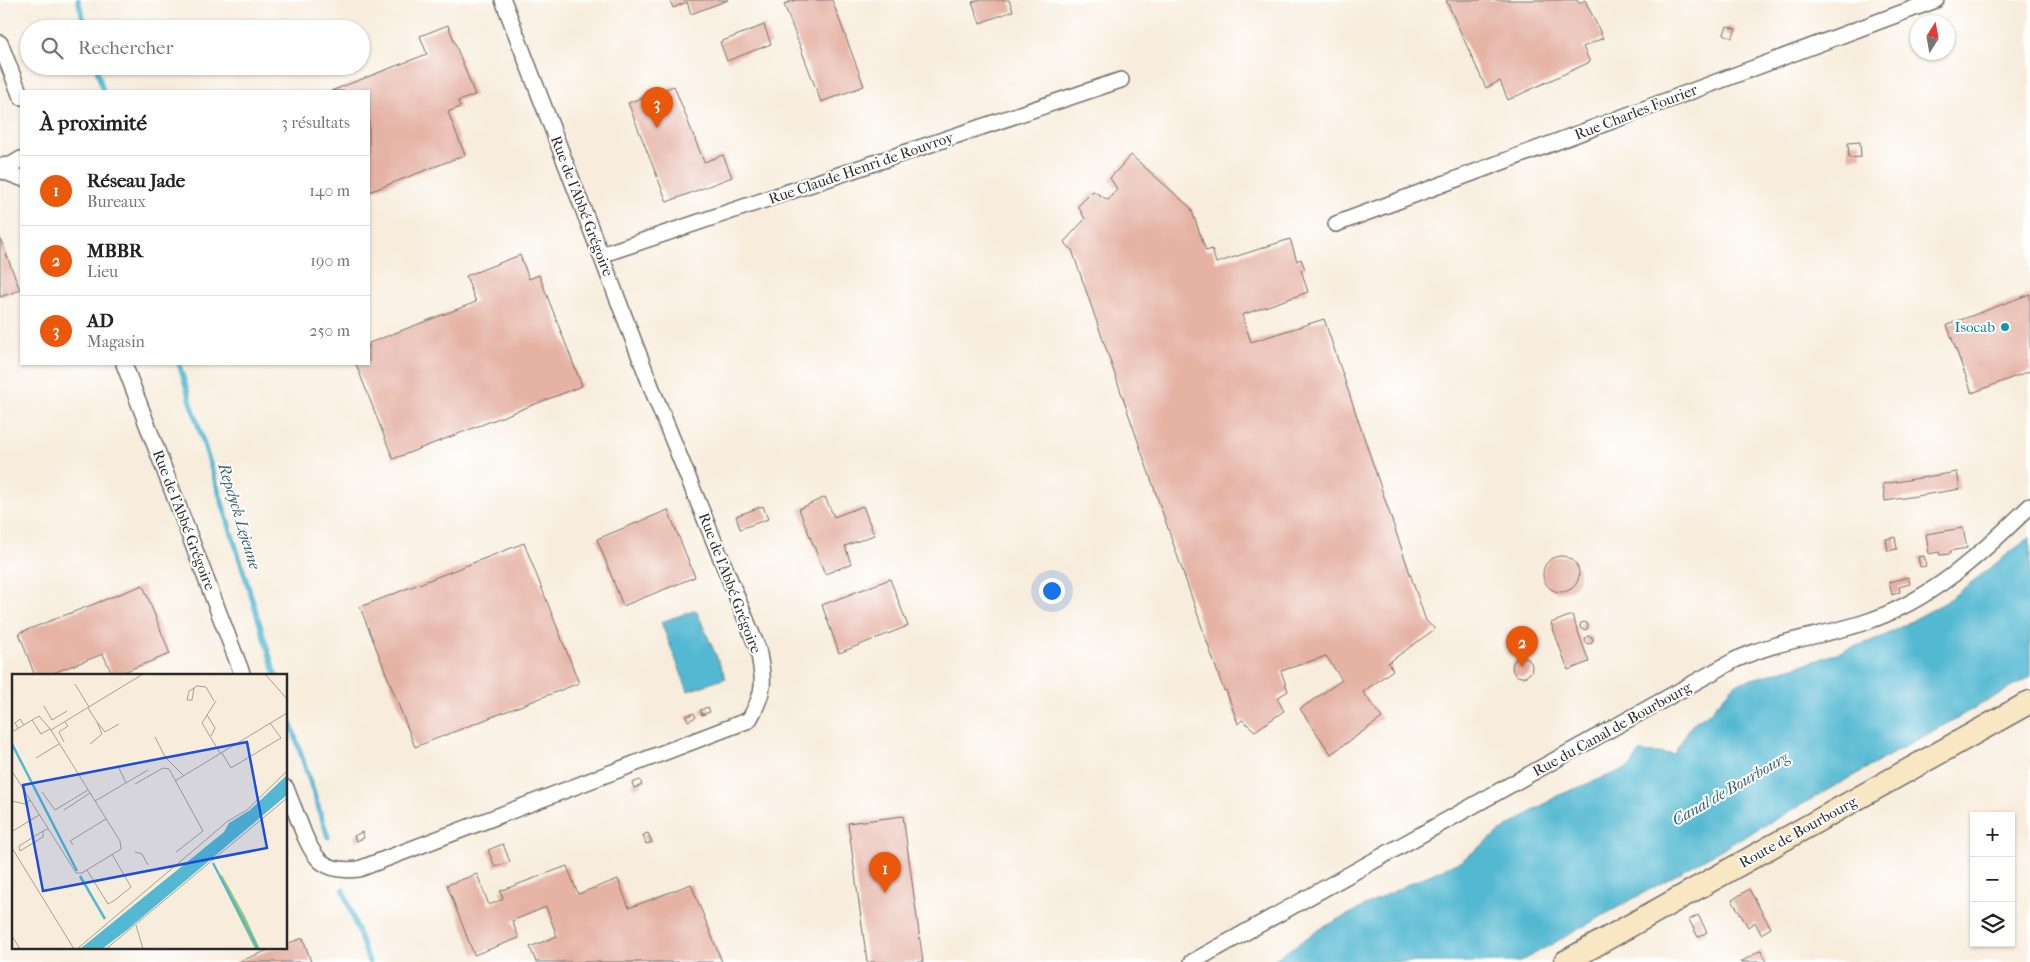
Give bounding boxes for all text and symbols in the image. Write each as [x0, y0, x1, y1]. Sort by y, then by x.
north arrow [1910, 15, 1955, 60]
search box [20, 20, 370, 75]
icon: search [38, 34, 66, 62]
text: Rechercher [78, 37, 174, 59]
street label: Rue Charles Fourier [1572, 80, 1701, 144]
pin: 3 [641, 87, 673, 128]
text: À proximité [40, 111, 147, 135]
text: 3 résultats [281, 113, 350, 132]
street label: Rue Claude Henri de Rouvroy [766, 128, 957, 208]
street label: Rue de l'Abbé Grégoire [547, 133, 617, 279]
text: Réseau Jade [87, 170, 185, 192]
text: 1 [53, 181, 59, 200]
text: 140 m [309, 181, 350, 200]
text: Bureaux [87, 192, 146, 211]
text: MBBR [87, 240, 143, 262]
text: 2 [52, 251, 60, 270]
text: 190 m [310, 251, 350, 270]
text: Lieu [87, 262, 118, 281]
text: AD [87, 310, 114, 332]
place label: Isocab [1955, 318, 1995, 336]
text: 3 [53, 321, 59, 340]
text: 250 m [309, 321, 350, 340]
marker: Isocab [1999, 321, 2011, 333]
text: Magasin [87, 332, 145, 351]
street label: Rue de l'Abbé Grégoire [149, 447, 219, 593]
water label: Repdyck Lejeune [214, 460, 265, 572]
street label: Rue de l'Abbé Grégoire [695, 510, 765, 656]
your location [1039, 578, 1065, 604]
pin: 2 [1506, 626, 1538, 667]
inset map [12, 674, 288, 950]
street label: Rue du Canal de Bourbourg [1530, 677, 1695, 780]
water label: Canal de Bourbourg [1669, 747, 1793, 830]
street label: Route de Bourbourg [1736, 792, 1861, 872]
map controls [1970, 812, 2015, 947]
button: + [1970, 812, 2015, 857]
pin: 1 [869, 852, 901, 893]
button: − [1970, 857, 2015, 902]
button: layers [1970, 902, 2015, 947]

